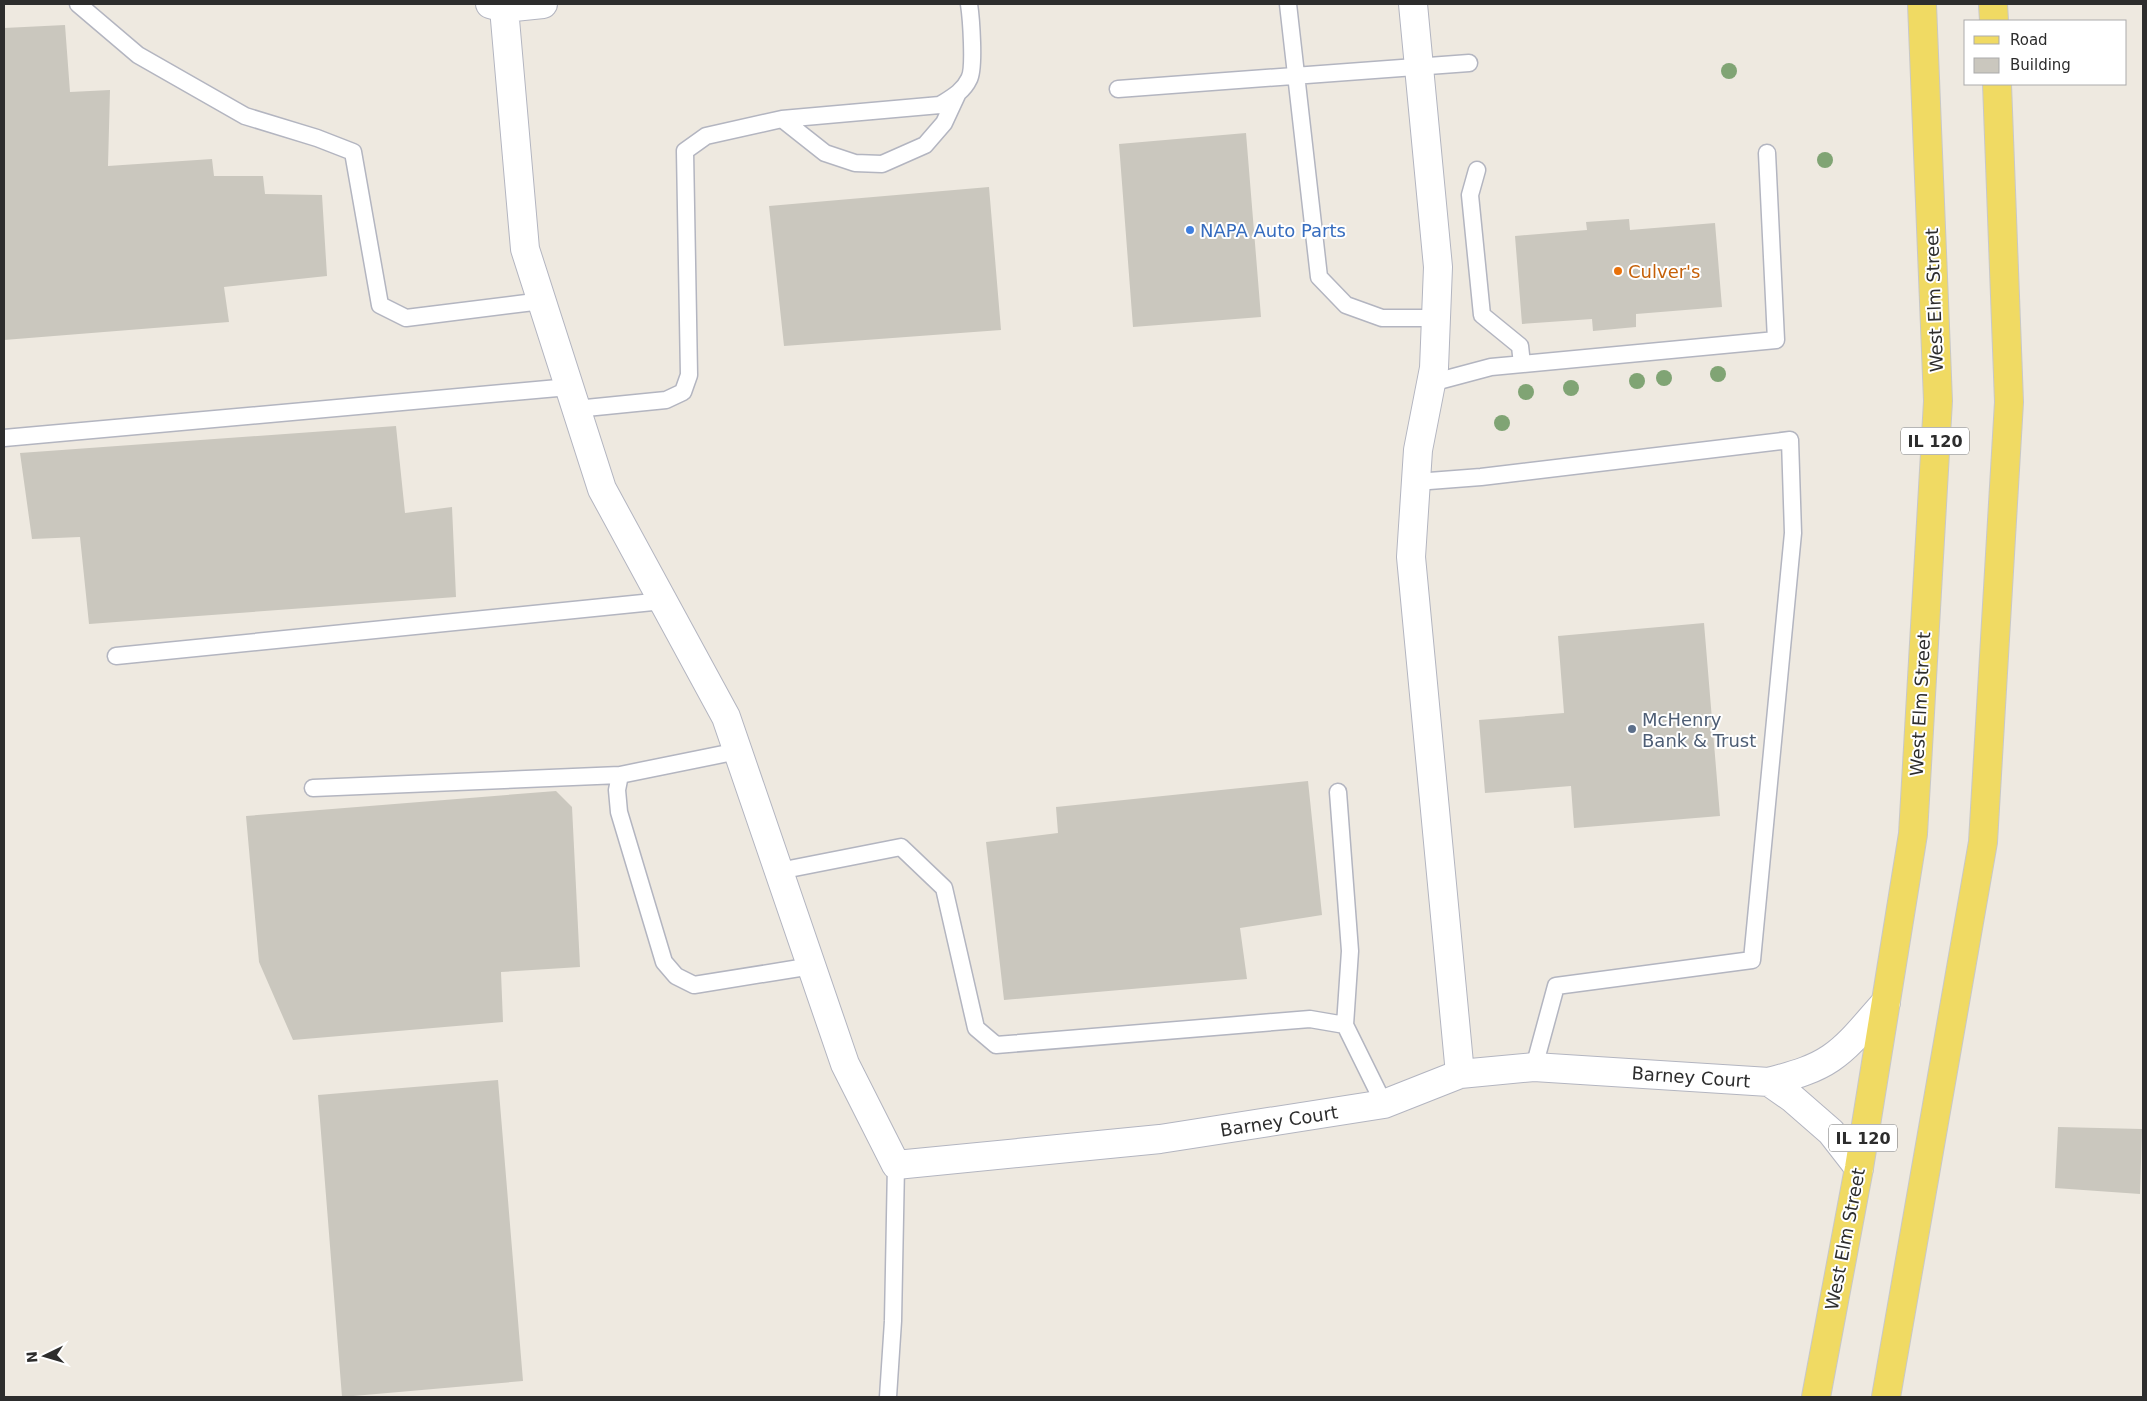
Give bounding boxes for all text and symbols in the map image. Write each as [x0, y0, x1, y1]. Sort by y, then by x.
legend [1964, 20, 2127, 85]
text: Road [2010, 31, 2048, 49]
text: Building [2010, 56, 2071, 74]
place label: NAPA Auto Parts [1200, 220, 1346, 241]
marker: NAPA Auto Parts [1184, 224, 1196, 236]
street label: West Elm Street [1921, 228, 1947, 372]
place label: Culver's [1628, 261, 1700, 282]
marker: Culver's [1612, 265, 1624, 277]
road number: IL 120 [1901, 428, 1969, 454]
street label: West Elm Street [1906, 631, 1934, 777]
place label: McHenry Bank & Trust [1642, 709, 1756, 751]
marker: McHenry Bank & Trust [1626, 723, 1638, 735]
street label: Barney Court [1631, 1062, 1751, 1092]
street label: Barney Court [1219, 1101, 1339, 1141]
road number: IL 120 [1829, 1124, 1897, 1152]
street label: West Elm Street [1821, 1166, 1869, 1312]
north arrow [20, 1331, 70, 1381]
text: N [24, 1351, 41, 1364]

